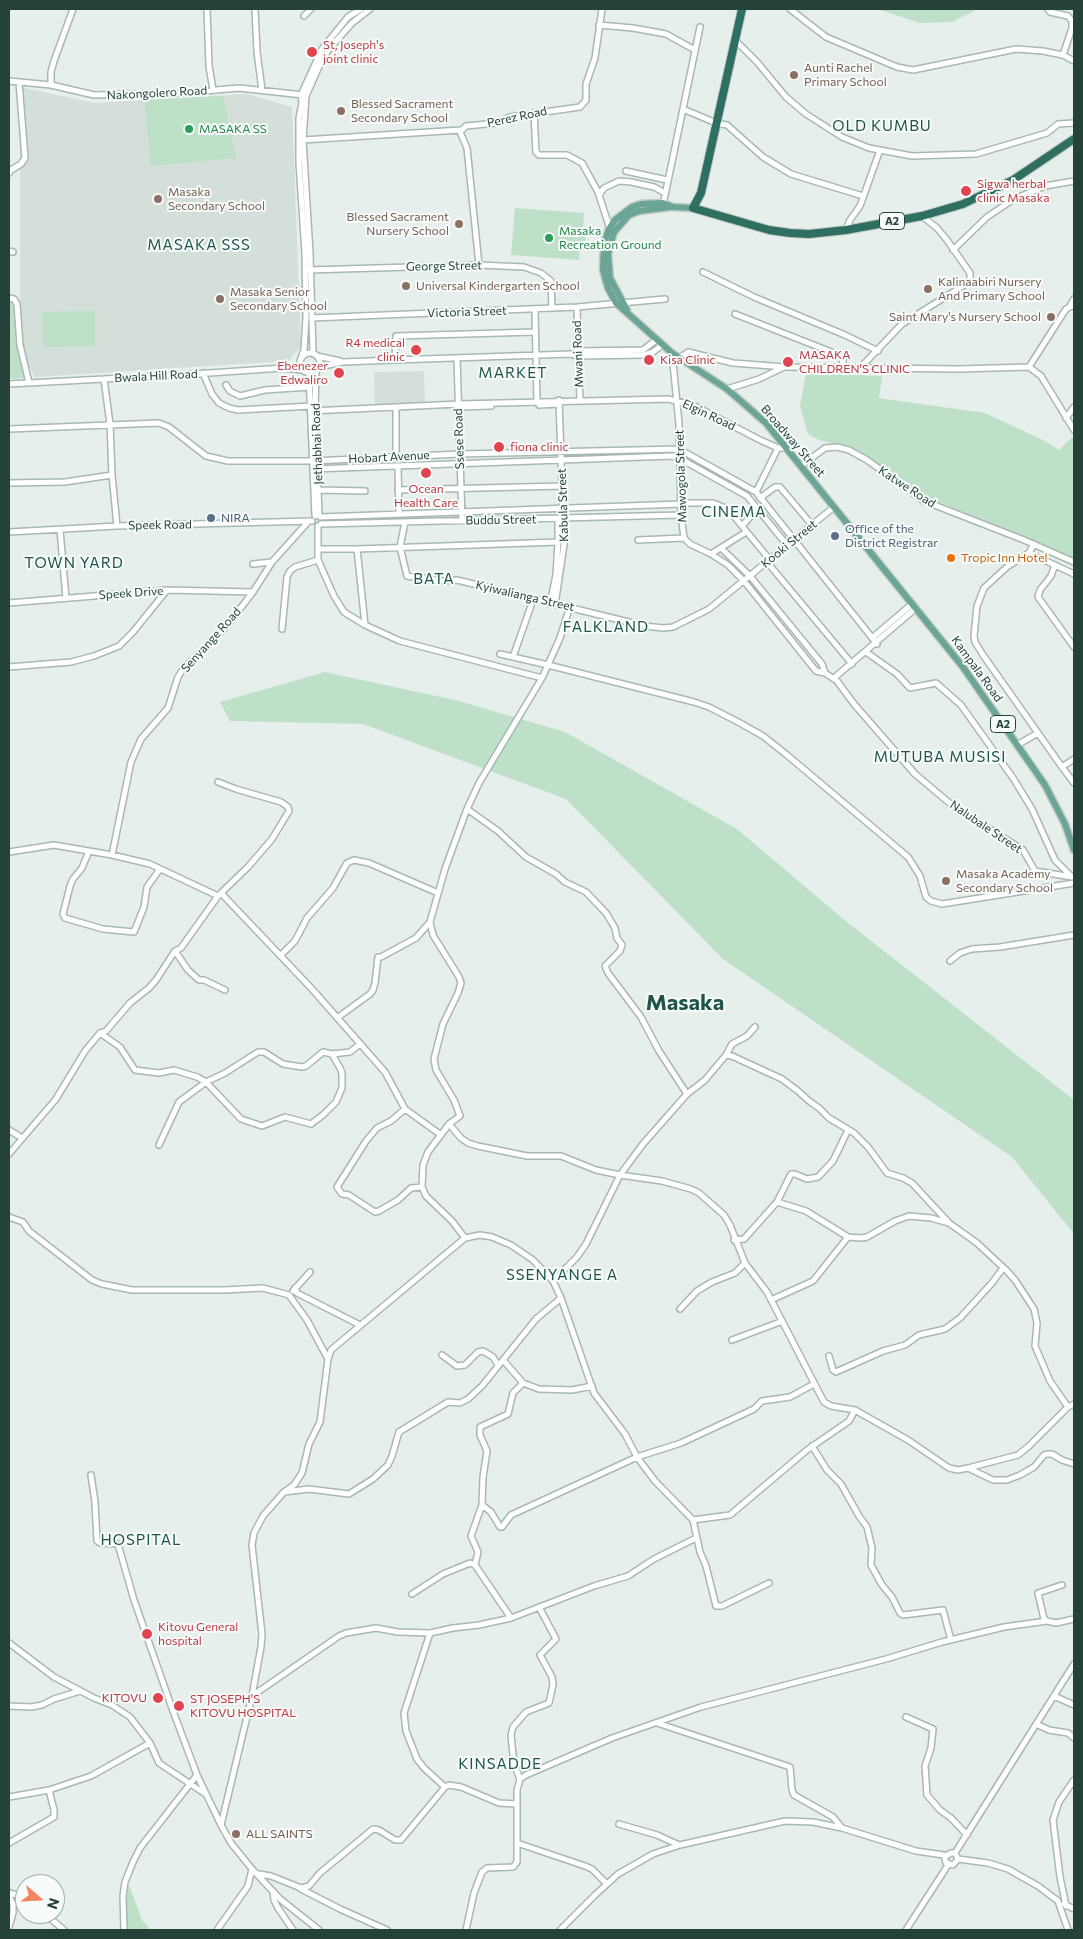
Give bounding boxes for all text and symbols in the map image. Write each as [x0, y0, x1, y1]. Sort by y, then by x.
place label: St, Joseph's joint clinic [323, 38, 384, 66]
marker: St, Joseph's joint clinic [305, 45, 319, 59]
place label: Aunti Rachel Primary School [804, 61, 887, 89]
marker: Aunti Rachel Primary School [788, 69, 800, 81]
street label: Nakongolero Road [106, 83, 208, 103]
place label: Blessed Sacrament Secondary School [351, 97, 453, 125]
street label: Perez Road [486, 104, 548, 130]
marker: Blessed Sacrament Secondary School [335, 105, 347, 117]
district label: OLD KUMBU [831, 117, 933, 135]
place label: MASAKA SS [199, 122, 267, 136]
marker: MASAKA SS [183, 123, 195, 135]
place label: Sigwa herbal clinic Masaka [977, 177, 1049, 205]
marker: Sigwa herbal clinic Masaka [959, 184, 973, 198]
place label: Masaka Secondary School [168, 185, 265, 213]
marker: Masaka Secondary School [152, 193, 164, 205]
place label: Blessed Sacrament Nursery School [347, 210, 449, 238]
road number: A2 [880, 212, 904, 230]
marker: Blessed Sacrament Nursery School [453, 218, 465, 230]
place label: Masaka Recreation Ground [559, 224, 662, 252]
marker: Masaka Recreation Ground [543, 232, 555, 244]
district label: MASAKA SSS [146, 236, 252, 254]
street label: George Street [406, 258, 482, 274]
place label: Kalinaabiri Nursery And Primary School [938, 275, 1045, 303]
place label: Universal Kindergarten School [416, 279, 580, 293]
marker: Universal Kindergarten School [400, 280, 412, 292]
marker: Kalinaabiri Nursery And Primary School [922, 283, 934, 295]
place label: Masaka Senior Secondary School [230, 285, 327, 313]
marker: Masaka Senior Secondary School [214, 293, 226, 305]
street label: Victoria Street [427, 303, 507, 321]
place label: Saint Mary's Nursery School [889, 310, 1041, 324]
marker: Saint Mary's Nursery School [1045, 311, 1057, 323]
street label: Mwani Road [570, 320, 586, 388]
place label: R4 medical clinic [346, 336, 405, 364]
marker: R4 medical clinic [409, 343, 423, 357]
place label: MASAKA CHILDREN'S CLINIC [799, 348, 910, 376]
marker: Kisa Clinic [642, 353, 656, 367]
place label: Kisa Clinic [660, 353, 715, 367]
marker: MASAKA CHILDREN'S CLINIC [781, 355, 795, 369]
place label: Ebenezer Edwaliro [277, 359, 328, 387]
district label: MARKET [478, 364, 548, 382]
marker: Ebenezer Edwaliro [332, 366, 346, 380]
street label: Bwala Hill Road [114, 367, 198, 385]
street label: Elgin Road [680, 396, 738, 434]
street label: Broadway Street [758, 402, 828, 480]
street label: Jethabhai Road [308, 403, 326, 485]
street label: Ssese Road [451, 408, 467, 470]
street label: Mawogola Street [672, 429, 690, 523]
marker: fiona clinic [492, 440, 506, 454]
place label: fiona clinic [510, 440, 568, 454]
street label: Hobart Avenue [348, 448, 430, 466]
street label: Katwe Road [876, 463, 938, 511]
marker: Ocean Health Care [419, 466, 433, 480]
street label: Kabula Street [555, 468, 571, 542]
place label: Ocean Health Care [394, 482, 458, 510]
district label: CINEMA [701, 503, 767, 521]
place label: NIRA [221, 511, 250, 525]
marker: NIRA [205, 512, 217, 524]
street label: Buddu Street [465, 512, 537, 528]
street label: Speek Road [128, 517, 192, 533]
street label: Kooki Street [758, 517, 820, 571]
place label: Office of the District Registrar [845, 522, 938, 550]
marker: Office of the District Registrar [829, 530, 841, 542]
place label: Tropic Inn Hotel [961, 551, 1048, 565]
marker: Tropic Inn Hotel [945, 552, 957, 564]
district label: TOWN YARD [23, 554, 125, 572]
district label: BATA [413, 570, 455, 588]
street label: Kyiwalianga Street [474, 578, 576, 614]
street label: Speek Drive [98, 584, 164, 602]
street label: Senyange Road [178, 605, 244, 675]
district label: FALKLAND [562, 618, 650, 636]
street label: Kampala Road [948, 633, 1006, 705]
road number: A2 [990, 716, 1016, 732]
district label: MUTUBA MUSISI [872, 748, 1008, 766]
street label: Nalubale Street [947, 798, 1025, 856]
place label: Masaka Academy Secondary School [956, 867, 1053, 895]
marker: Masaka Academy Secondary School [940, 875, 952, 887]
district label: Masaka [646, 990, 724, 1016]
district label: SSENYANGE A [505, 1266, 619, 1284]
district label: HOSPITAL [99, 1531, 183, 1549]
place label: Kitovu General hospital [158, 1620, 238, 1648]
marker: Kitovu General hospital [140, 1627, 154, 1641]
place label: KITOVU [102, 1691, 147, 1705]
marker: KITOVU [151, 1691, 165, 1705]
place label: ST JOSEPH'S KITOVU HOSPITAL [190, 1692, 296, 1720]
marker: ST JOSEPH'S KITOVU HOSPITAL [172, 1699, 186, 1713]
district label: KINSADDE [457, 1755, 543, 1773]
place label: ALL SAINTS [246, 1827, 313, 1841]
marker: ALL SAINTS [230, 1828, 242, 1840]
north arrow [15, 1874, 65, 1924]
text: N [44, 1896, 63, 1911]

